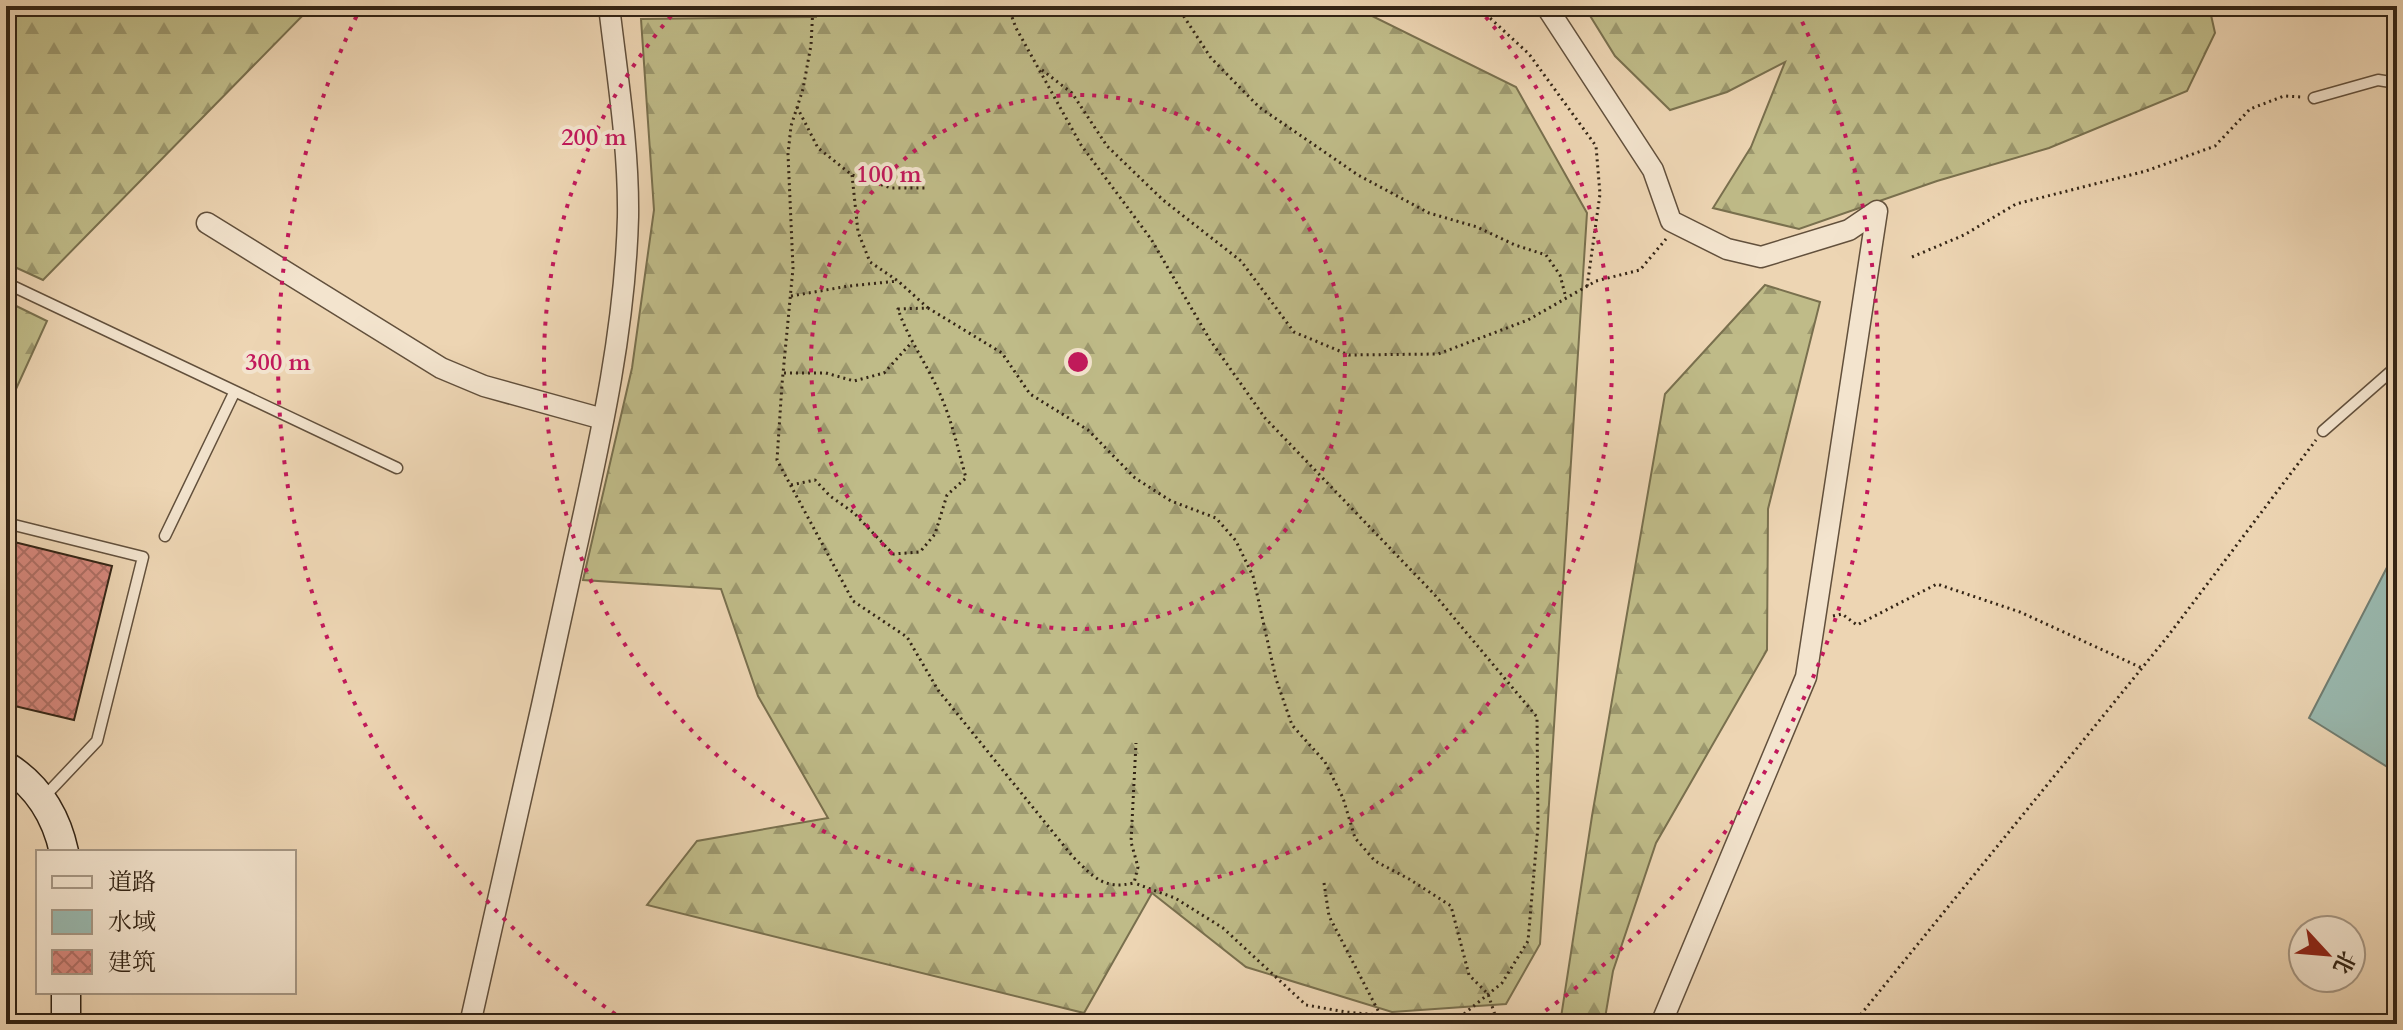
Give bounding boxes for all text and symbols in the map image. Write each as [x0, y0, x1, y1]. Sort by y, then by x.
text: 200 m [561, 121, 628, 154]
text: 100 m [856, 158, 923, 191]
text: 300 m [245, 346, 312, 379]
centre of rings [1064, 348, 1092, 376]
legend [36, 850, 296, 994]
text: 道路 [108, 866, 156, 899]
text: 水域 [108, 906, 156, 939]
north arrow [2287, 914, 2367, 994]
text: 建筑 [108, 946, 156, 979]
text: 北 [2326, 946, 2362, 979]

